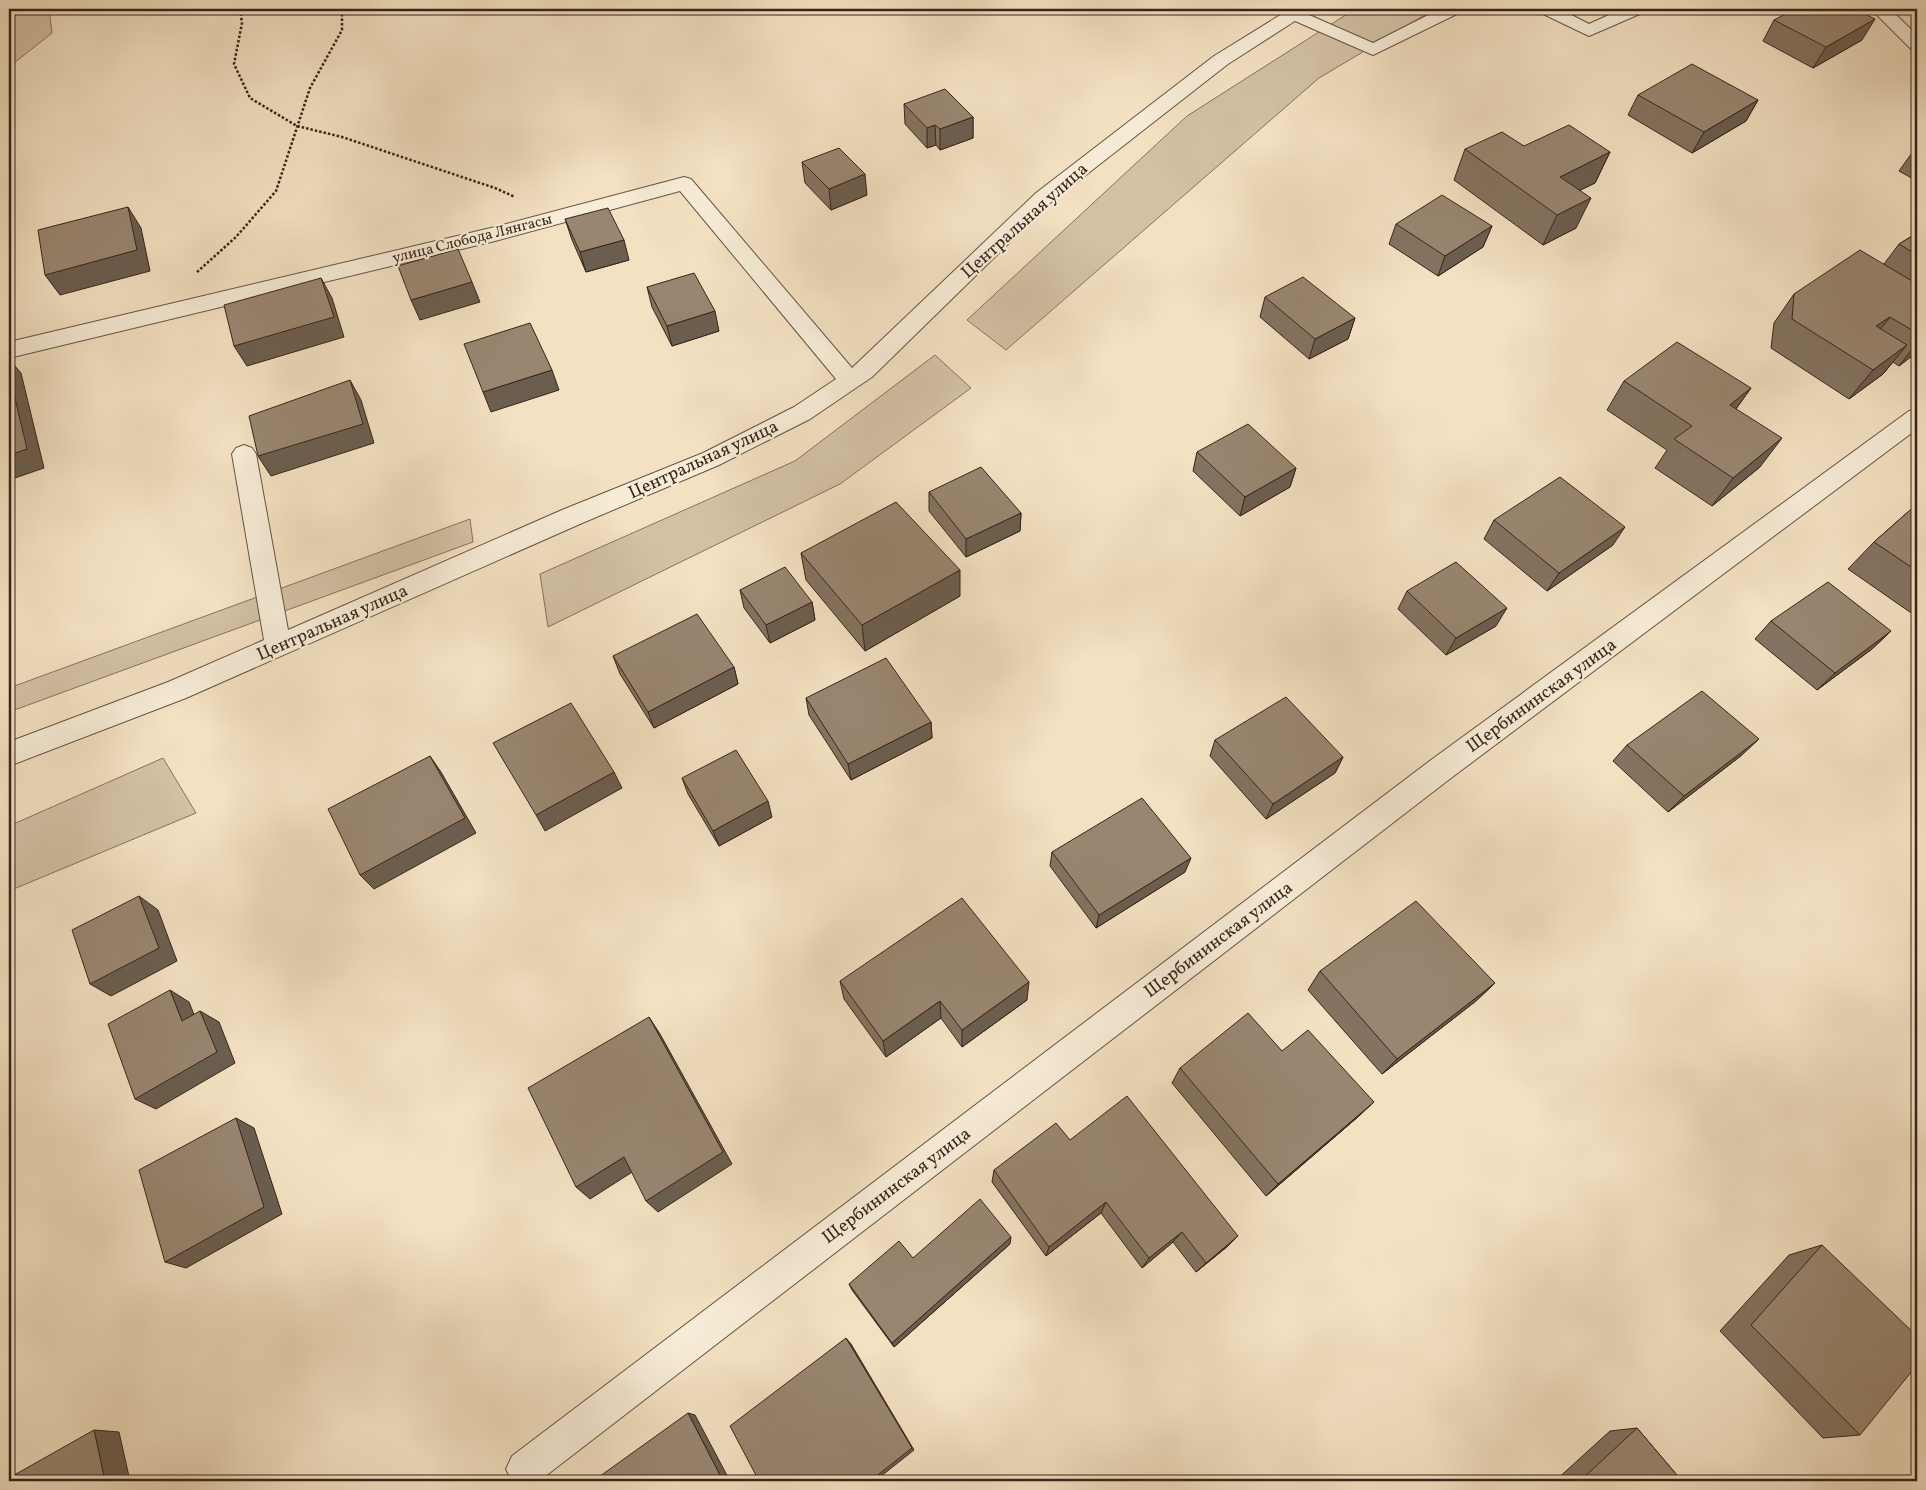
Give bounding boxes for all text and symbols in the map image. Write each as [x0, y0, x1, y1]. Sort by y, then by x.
street label: Центральная улица [956, 157, 1094, 285]
street label: улица Слобода Лянгасы [390, 209, 555, 269]
street label: Центральная улица [625, 415, 783, 506]
street label: Центральная улица [253, 579, 412, 668]
street label: Щербининская улица [1462, 633, 1622, 759]
street label: Щербининская улица [1139, 876, 1298, 1004]
street label: Щербининская улица [817, 1122, 976, 1250]

